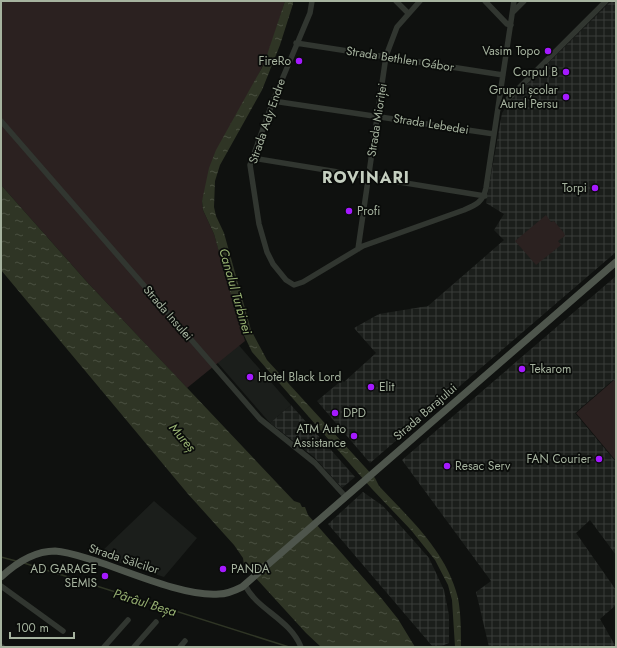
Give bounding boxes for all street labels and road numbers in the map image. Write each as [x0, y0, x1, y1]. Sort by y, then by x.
street label: Strada Bethlen Gábor [345, 42, 456, 77]
street label: Strada Ady Endre [244, 76, 290, 166]
street label: Strada Mioriței [362, 82, 392, 158]
street label: Strada Lebedei [392, 109, 470, 139]
street label: Strada Insulei [139, 281, 197, 345]
street label: Strada Barajului [389, 379, 461, 445]
street label: Strada Sălcilor [87, 539, 162, 579]

